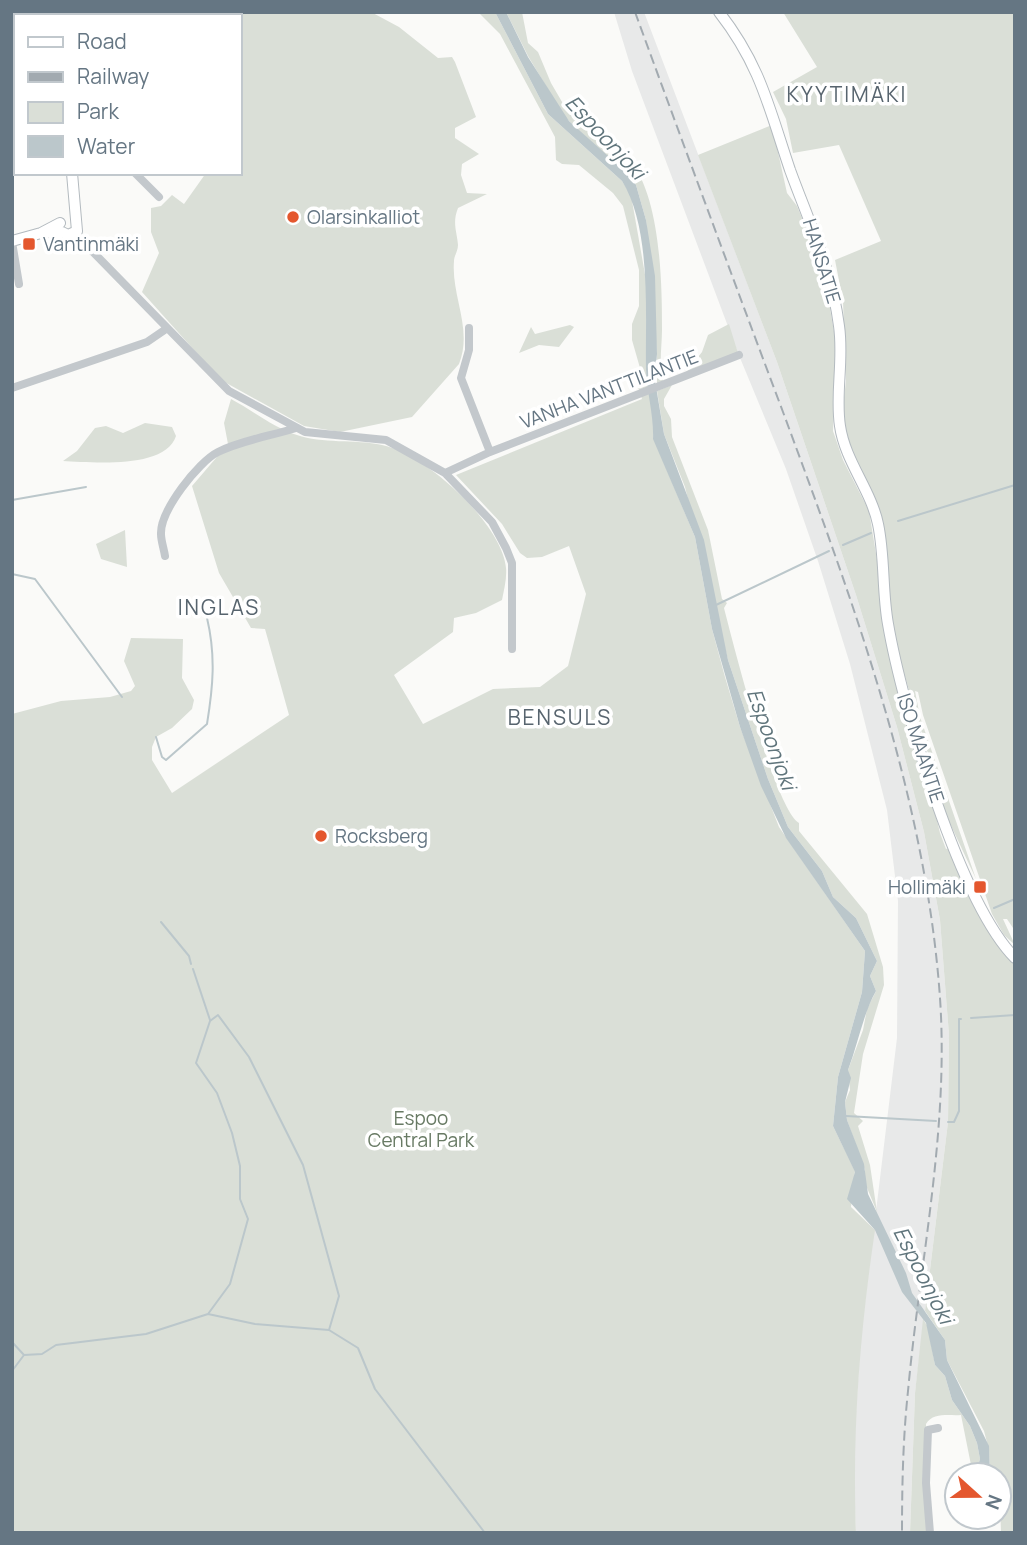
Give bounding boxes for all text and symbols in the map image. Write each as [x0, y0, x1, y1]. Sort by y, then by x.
legend [14, 14, 242, 175]
text: Road [77, 27, 127, 55]
text: Railway [77, 62, 149, 90]
district label: KYYTIMÄKI [787, 80, 907, 108]
water label: Espoonjoki [560, 89, 654, 187]
text: Park [77, 97, 119, 125]
text: Water [77, 132, 136, 160]
place label: Olarsinkalliot [307, 204, 420, 230]
marker: Olarsinkalliot [285, 209, 301, 225]
street label: HANSATIE [797, 215, 847, 307]
place label: Vantinmäki [43, 231, 139, 257]
marker: Vantinmäki [21, 236, 37, 252]
street label: VANHA VANTTILANTIE [516, 343, 702, 435]
district label: INGLAS [178, 593, 260, 621]
water label: Espoonjoki [741, 685, 804, 796]
street label: ISO MAANTIE [891, 690, 951, 806]
district label: BENSULS [508, 703, 612, 731]
place label: Rocksberg [335, 823, 428, 849]
marker: Rocksberg [313, 828, 329, 844]
place label: Hollimäki [888, 874, 966, 900]
marker: Hollimäki [972, 879, 988, 895]
park label: Espoo Central Park [368, 1105, 475, 1153]
water label: Espoonjoki [888, 1222, 962, 1331]
north arrow [943, 1461, 1013, 1531]
text: N [979, 1491, 1008, 1513]

